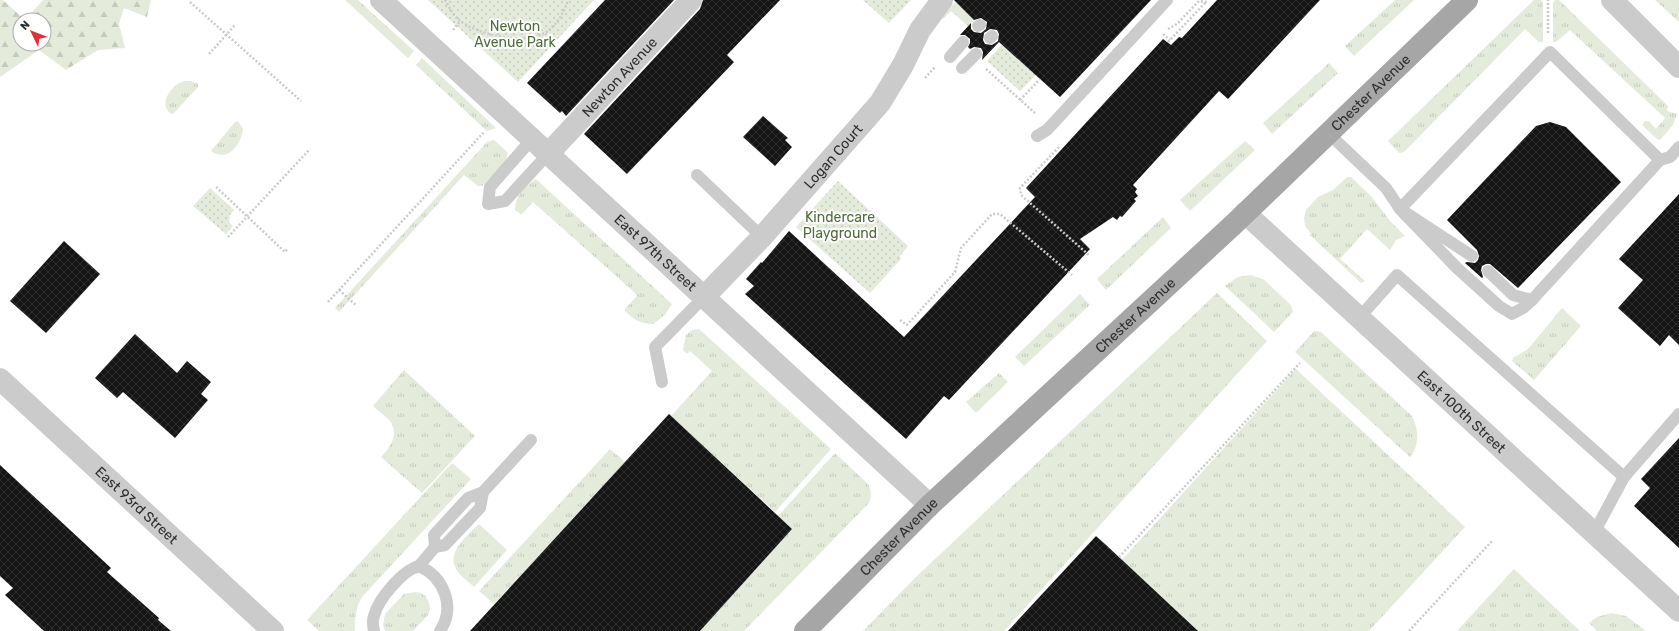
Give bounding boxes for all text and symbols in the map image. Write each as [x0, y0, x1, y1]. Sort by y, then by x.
north arrow [12, 12, 52, 52]
text: N [18, 18, 33, 33]
park label: Newton Avenue Park [474, 18, 557, 51]
street label: Newton Avenue [579, 34, 661, 121]
street label: Chester Avenue [1328, 51, 1414, 135]
street label: Logan Court [800, 120, 867, 192]
park label: Kindercare Playground [803, 209, 877, 242]
street label: East 97th Street [611, 211, 700, 295]
street label: Chester Avenue [1092, 274, 1179, 357]
street label: East 100th Street [1414, 367, 1509, 457]
street label: East 93rd Street [92, 463, 182, 548]
street label: Chester Avenue [857, 494, 941, 580]

